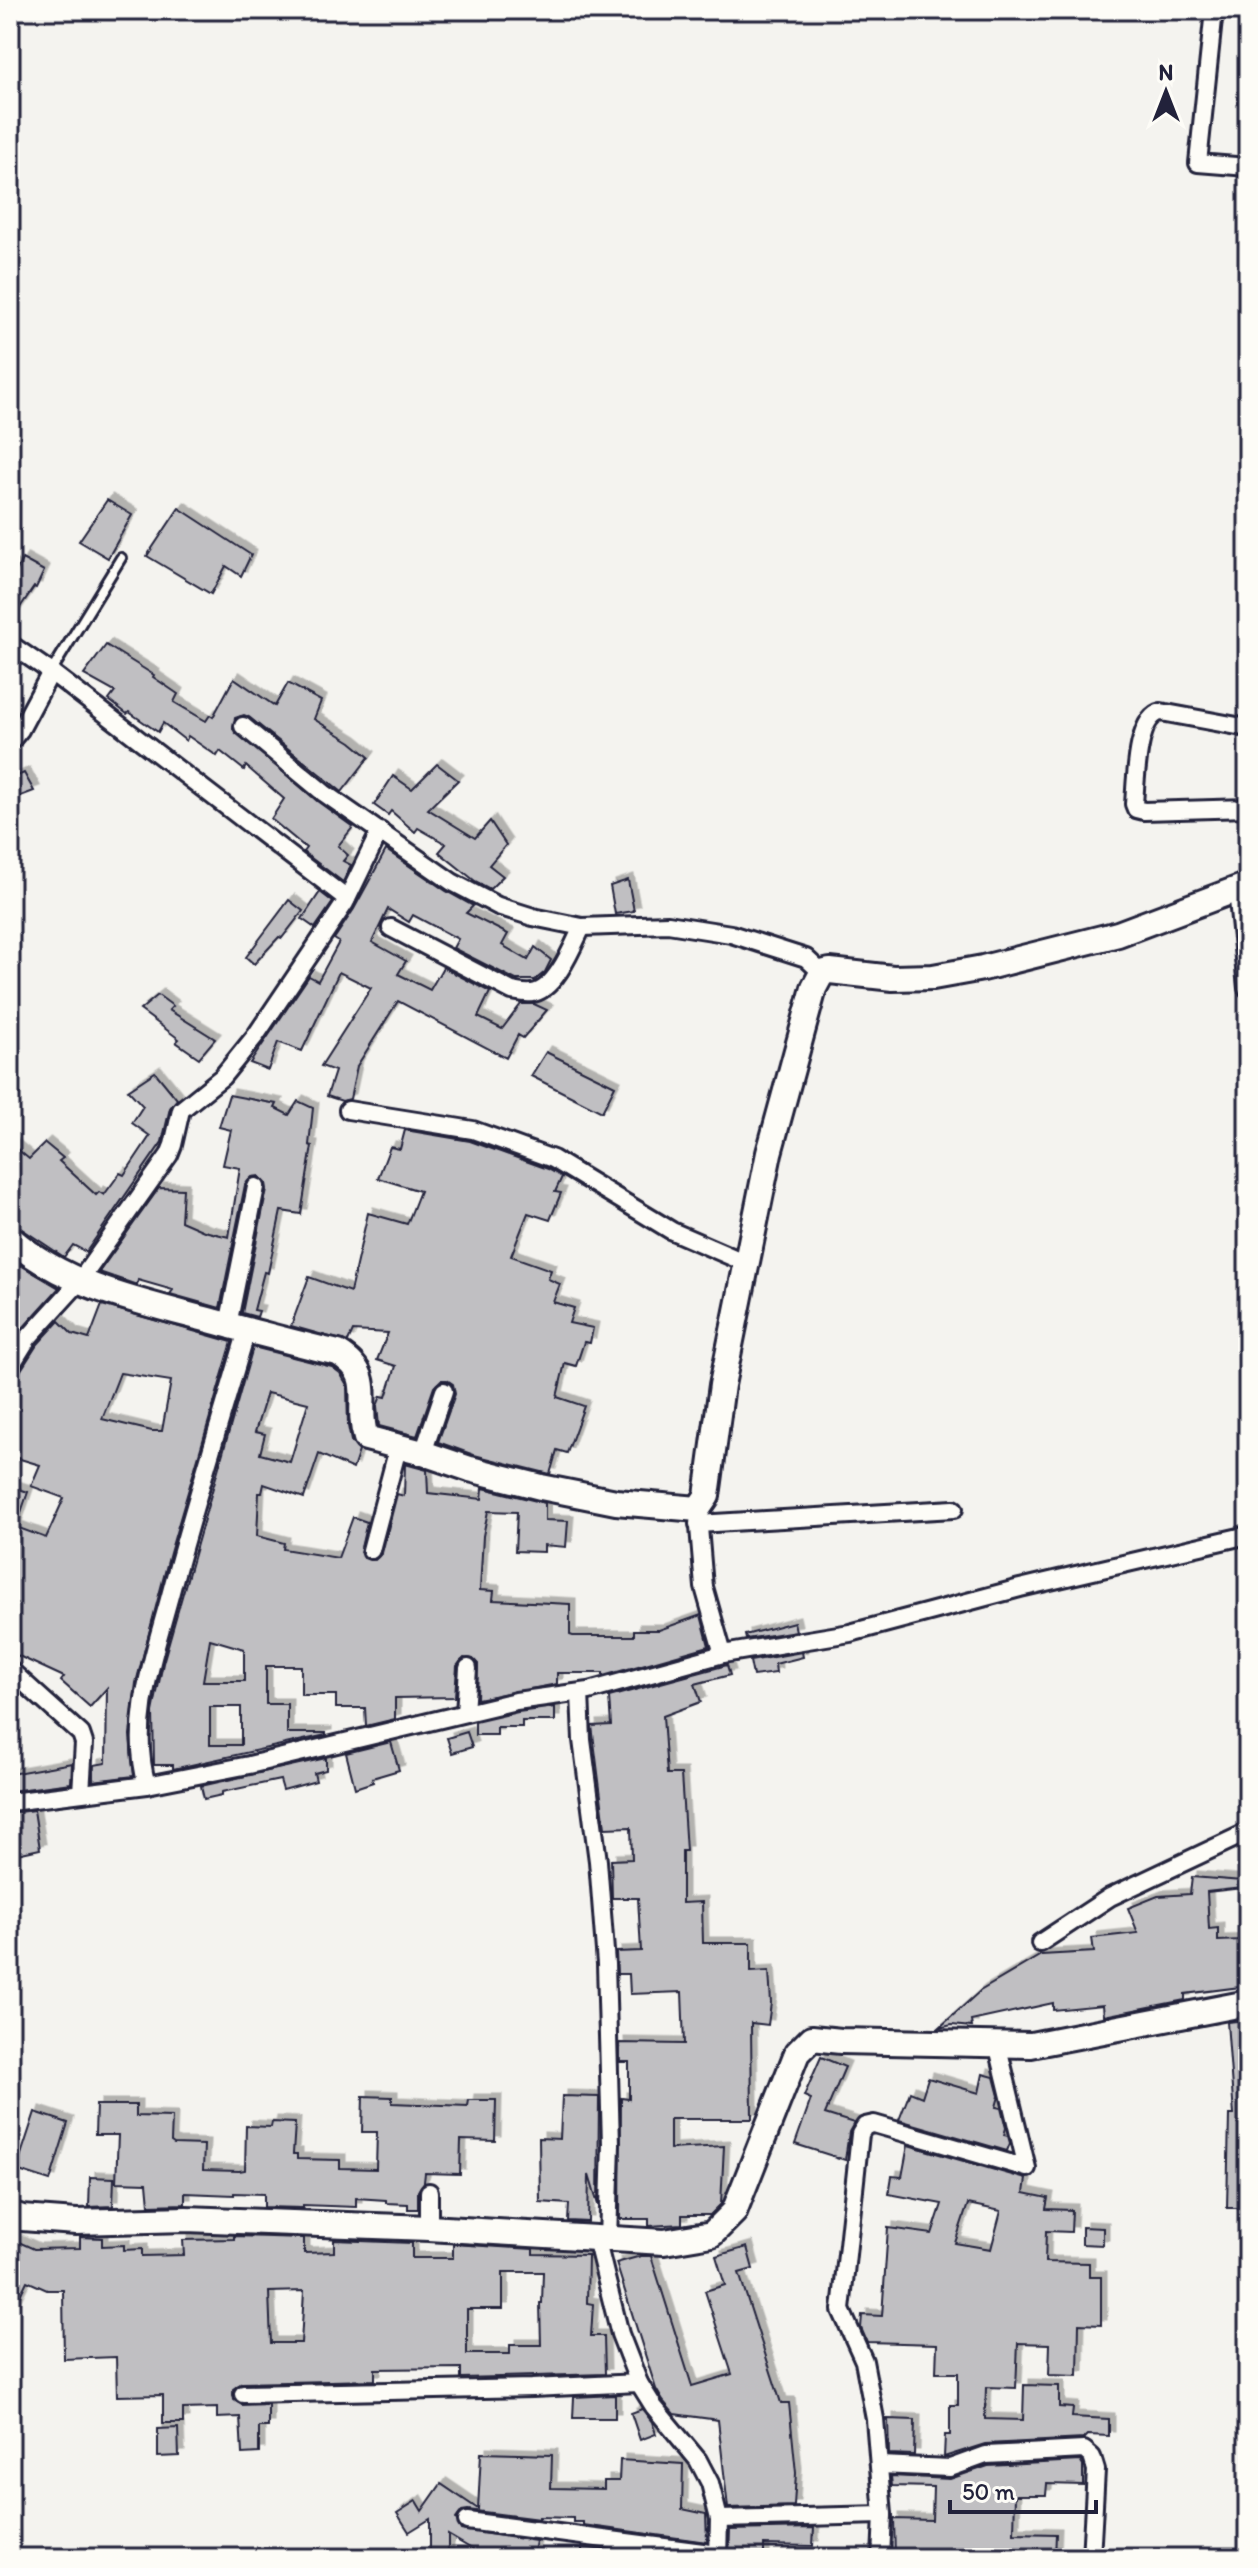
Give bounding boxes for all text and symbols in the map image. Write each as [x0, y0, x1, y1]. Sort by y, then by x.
north arrow [1126, 52, 1206, 132]
text: N [1159, 59, 1173, 86]
scale bar [950, 2464, 1096, 2514]
text: 50 m [962, 2477, 1015, 2506]

